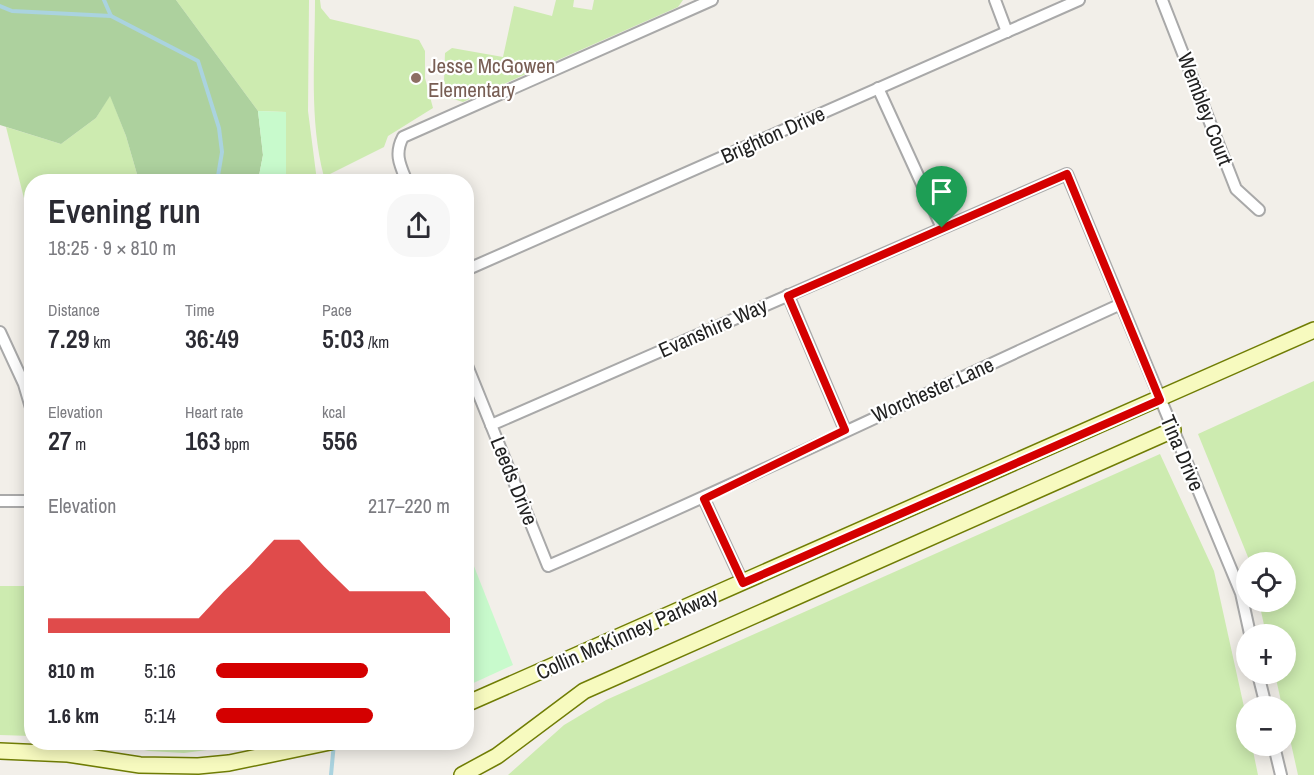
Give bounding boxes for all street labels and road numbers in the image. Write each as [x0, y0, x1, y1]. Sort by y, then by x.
street label: Wembley Court [1171, 48, 1240, 169]
street label: Brighton Drive [716, 99, 829, 170]
street label: Evanshire Way [654, 291, 772, 364]
street label: Worchester Lane [867, 350, 998, 429]
street label: Tina Drive [1153, 410, 1211, 495]
street label: Leeds Drive [484, 432, 545, 529]
street label: Collin McKinney Parkway [531, 580, 723, 687]

